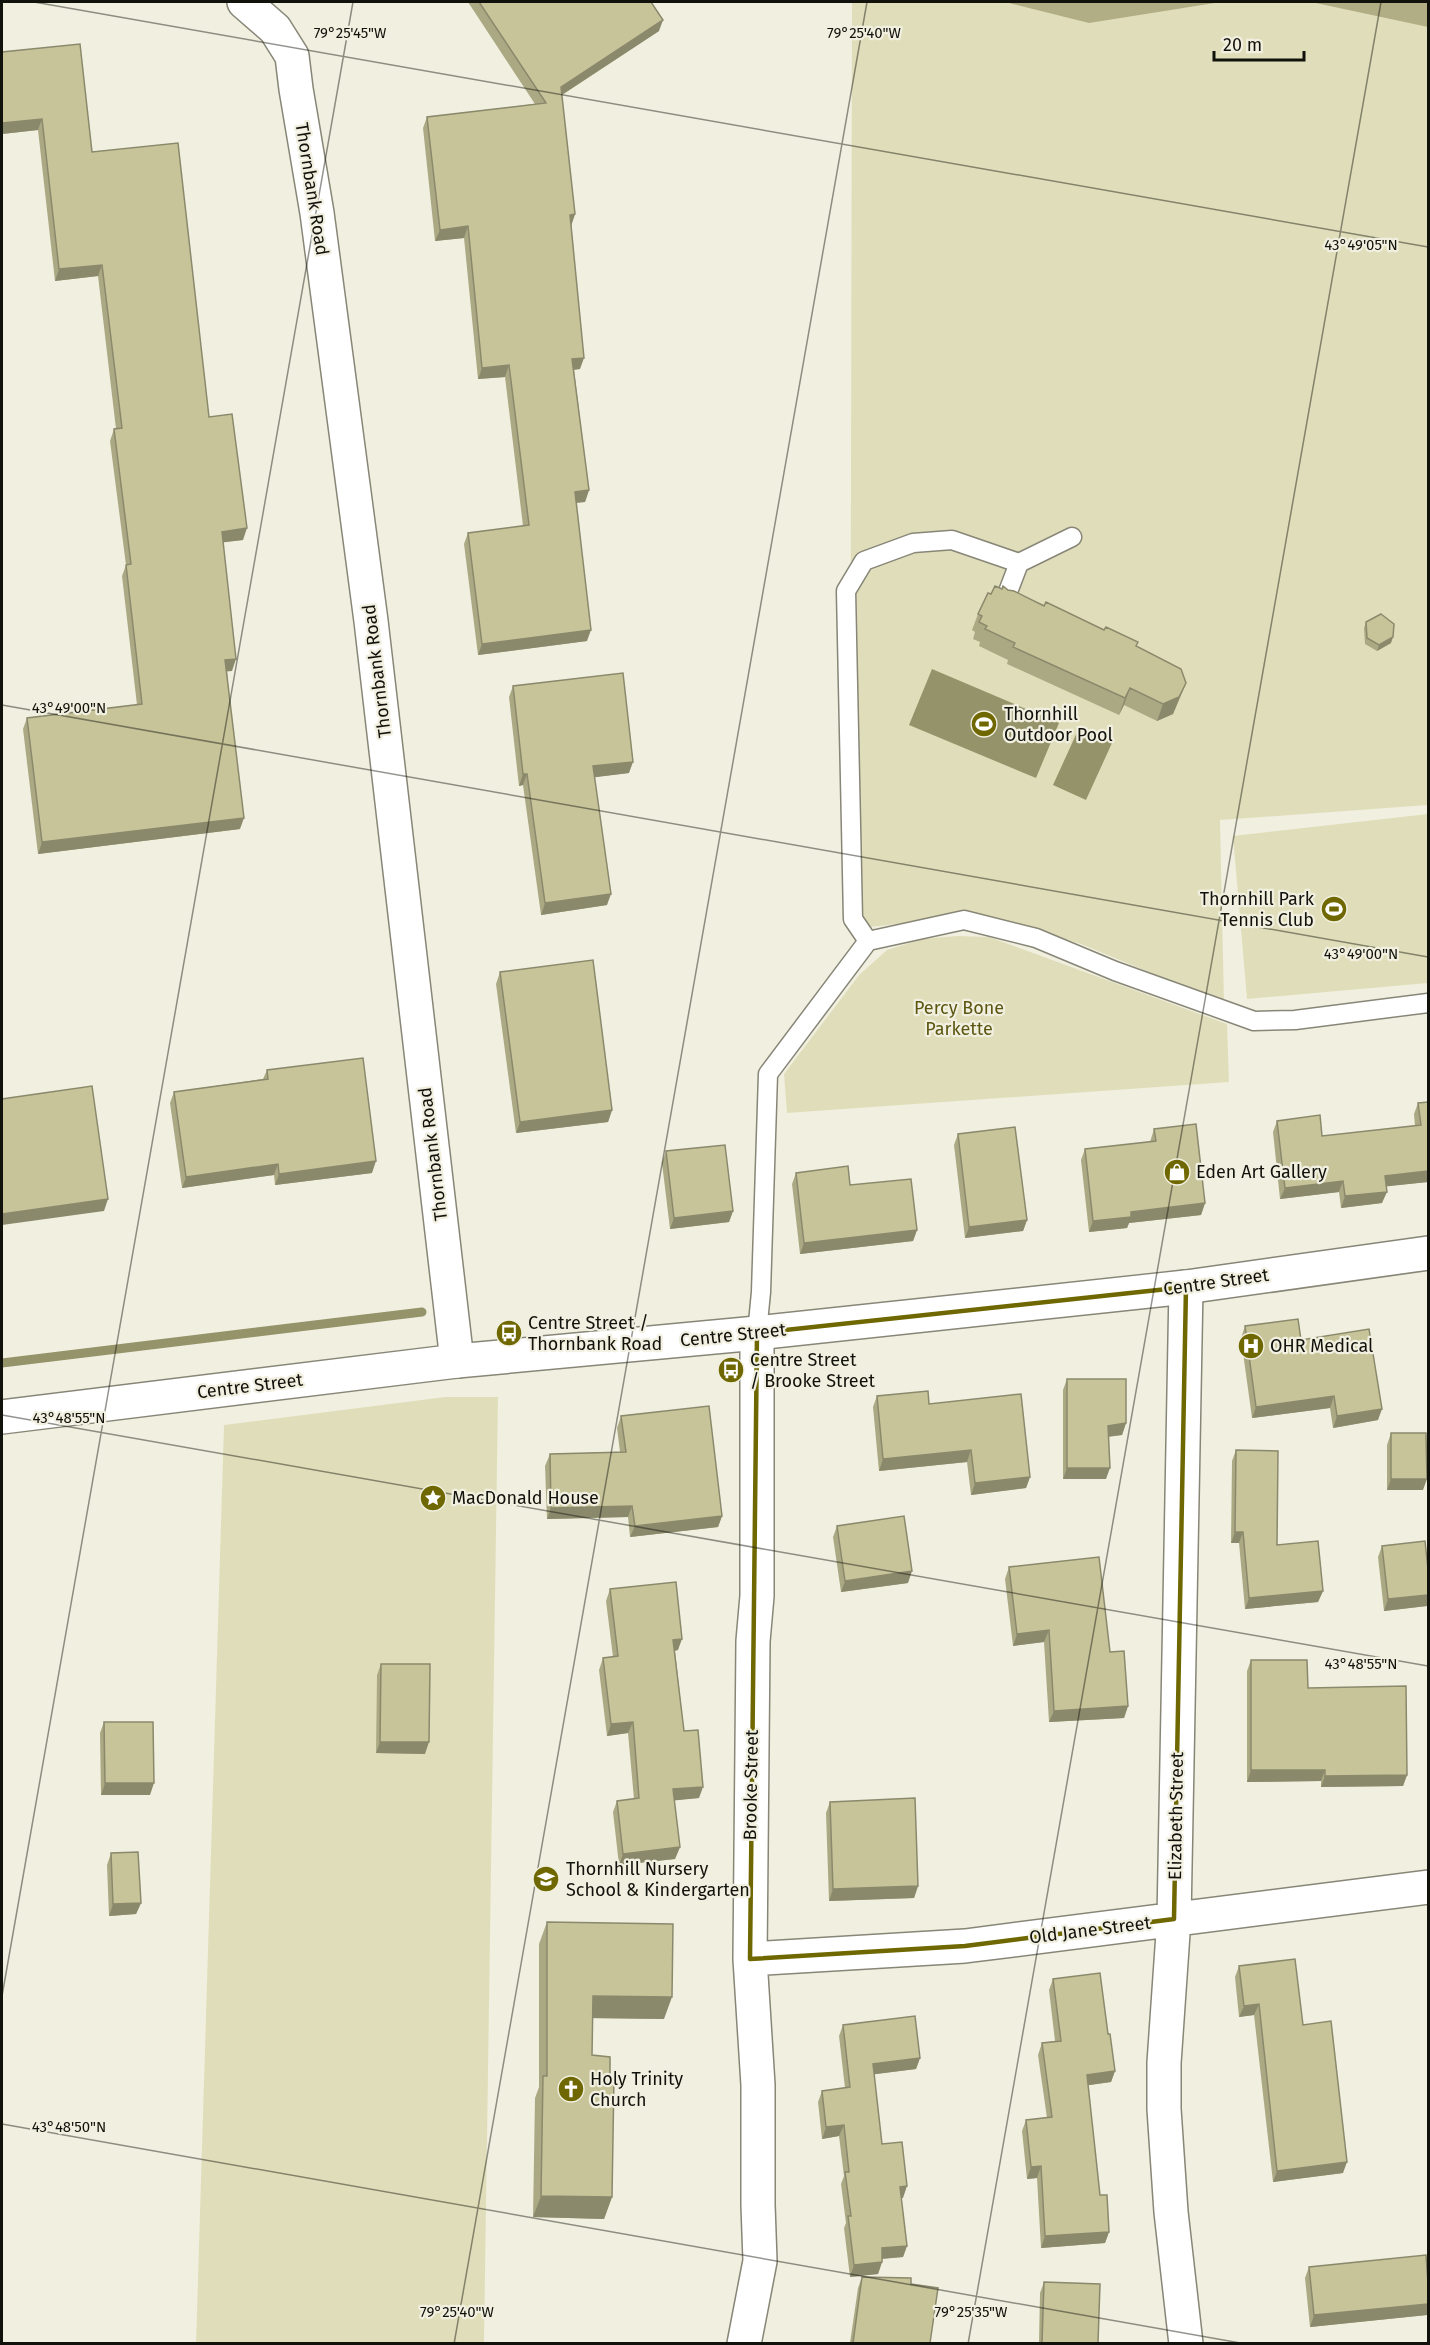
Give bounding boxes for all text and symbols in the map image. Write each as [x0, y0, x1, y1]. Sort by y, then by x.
text: 79°25'45"W [314, 24, 387, 42]
text: 79°25'40"W [827, 24, 902, 42]
scale bar [1214, 24, 1304, 62]
text: 20 m [1223, 34, 1262, 56]
street label: Thornbank Road [291, 121, 333, 257]
text: 43°49'05"N [1324, 236, 1398, 254]
street label: Thornbank Road [358, 603, 396, 739]
text: 43°49'00"N [32, 699, 106, 717]
place label: Thornhill Outdoor Pool [1004, 703, 1113, 746]
sports icon: Thornhill Outdoor Pool [969, 709, 999, 739]
place label: Thornhill Park Tennis Club [1200, 888, 1315, 931]
sports icon: Thornhill Park Tennis Club [1319, 894, 1349, 924]
text: 43°49'00"N [1324, 945, 1398, 963]
park label: Percy Bone Parkette [914, 997, 1004, 1040]
street label: Thornbank Road [414, 1086, 452, 1222]
shop icon: Eden Art Gallery [1162, 1157, 1192, 1187]
place label: Eden Art Gallery [1196, 1161, 1327, 1183]
street label: Centre Street [1162, 1264, 1271, 1300]
place label: Centre Street / Thornbank Road [528, 1312, 662, 1355]
bus stop icon: Centre Street / Thornbank Road [494, 1318, 524, 1348]
street label: Centre Street [679, 1318, 788, 1352]
hospital icon: OHR Medical [1236, 1331, 1266, 1361]
place label: OHR Medical [1270, 1335, 1373, 1357]
place label: Centre Street / Brooke Street [750, 1349, 875, 1392]
bus stop icon: Centre Street / Brooke Street [716, 1355, 746, 1385]
street label: Centre Street [196, 1369, 305, 1403]
text: 43°48'55"N [32, 1409, 106, 1427]
place icon: MacDonald House [418, 1483, 448, 1513]
place label: MacDonald House [452, 1487, 599, 1509]
text: 43°48'55"N [1324, 1655, 1398, 1673]
street label: Brooke Street [739, 1729, 763, 1841]
street label: Elizabeth Street [1164, 1751, 1188, 1880]
place label: Thornhill Nursery School & Kindergarten [566, 1858, 750, 1901]
school or university icon: Thornhill Nursery School & Kindergarten [531, 1864, 561, 1894]
street label: Old Jane Street [1028, 1912, 1153, 1948]
place label: Holy Trinity Church [590, 2068, 683, 2111]
church icon: Holy Trinity Church [556, 2074, 586, 2104]
text: 43°48'50"N [32, 2118, 106, 2136]
text: 79°25'40"W [420, 2303, 495, 2321]
text: 79°25'35"W [935, 2303, 1008, 2321]

